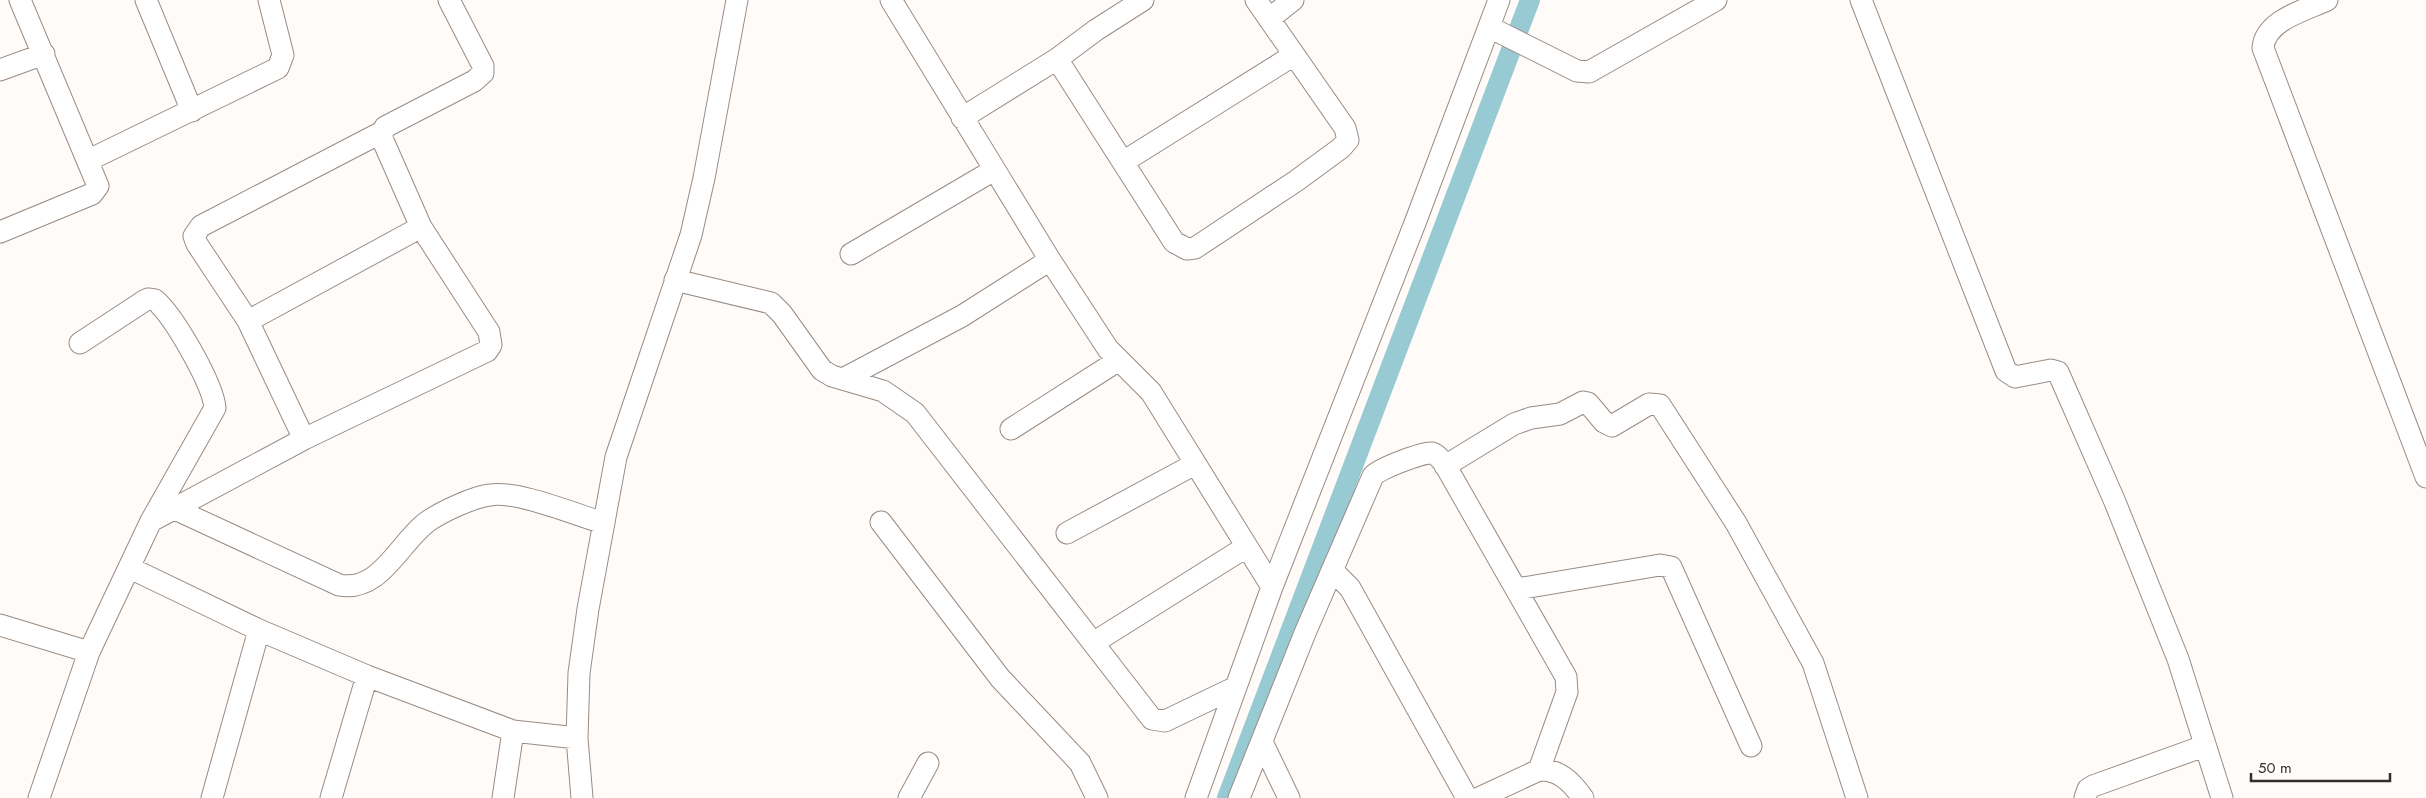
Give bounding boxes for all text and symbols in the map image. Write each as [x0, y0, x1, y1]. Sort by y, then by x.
scale bar [2251, 750, 2390, 782]
text: 50 m [2258, 757, 2292, 779]

